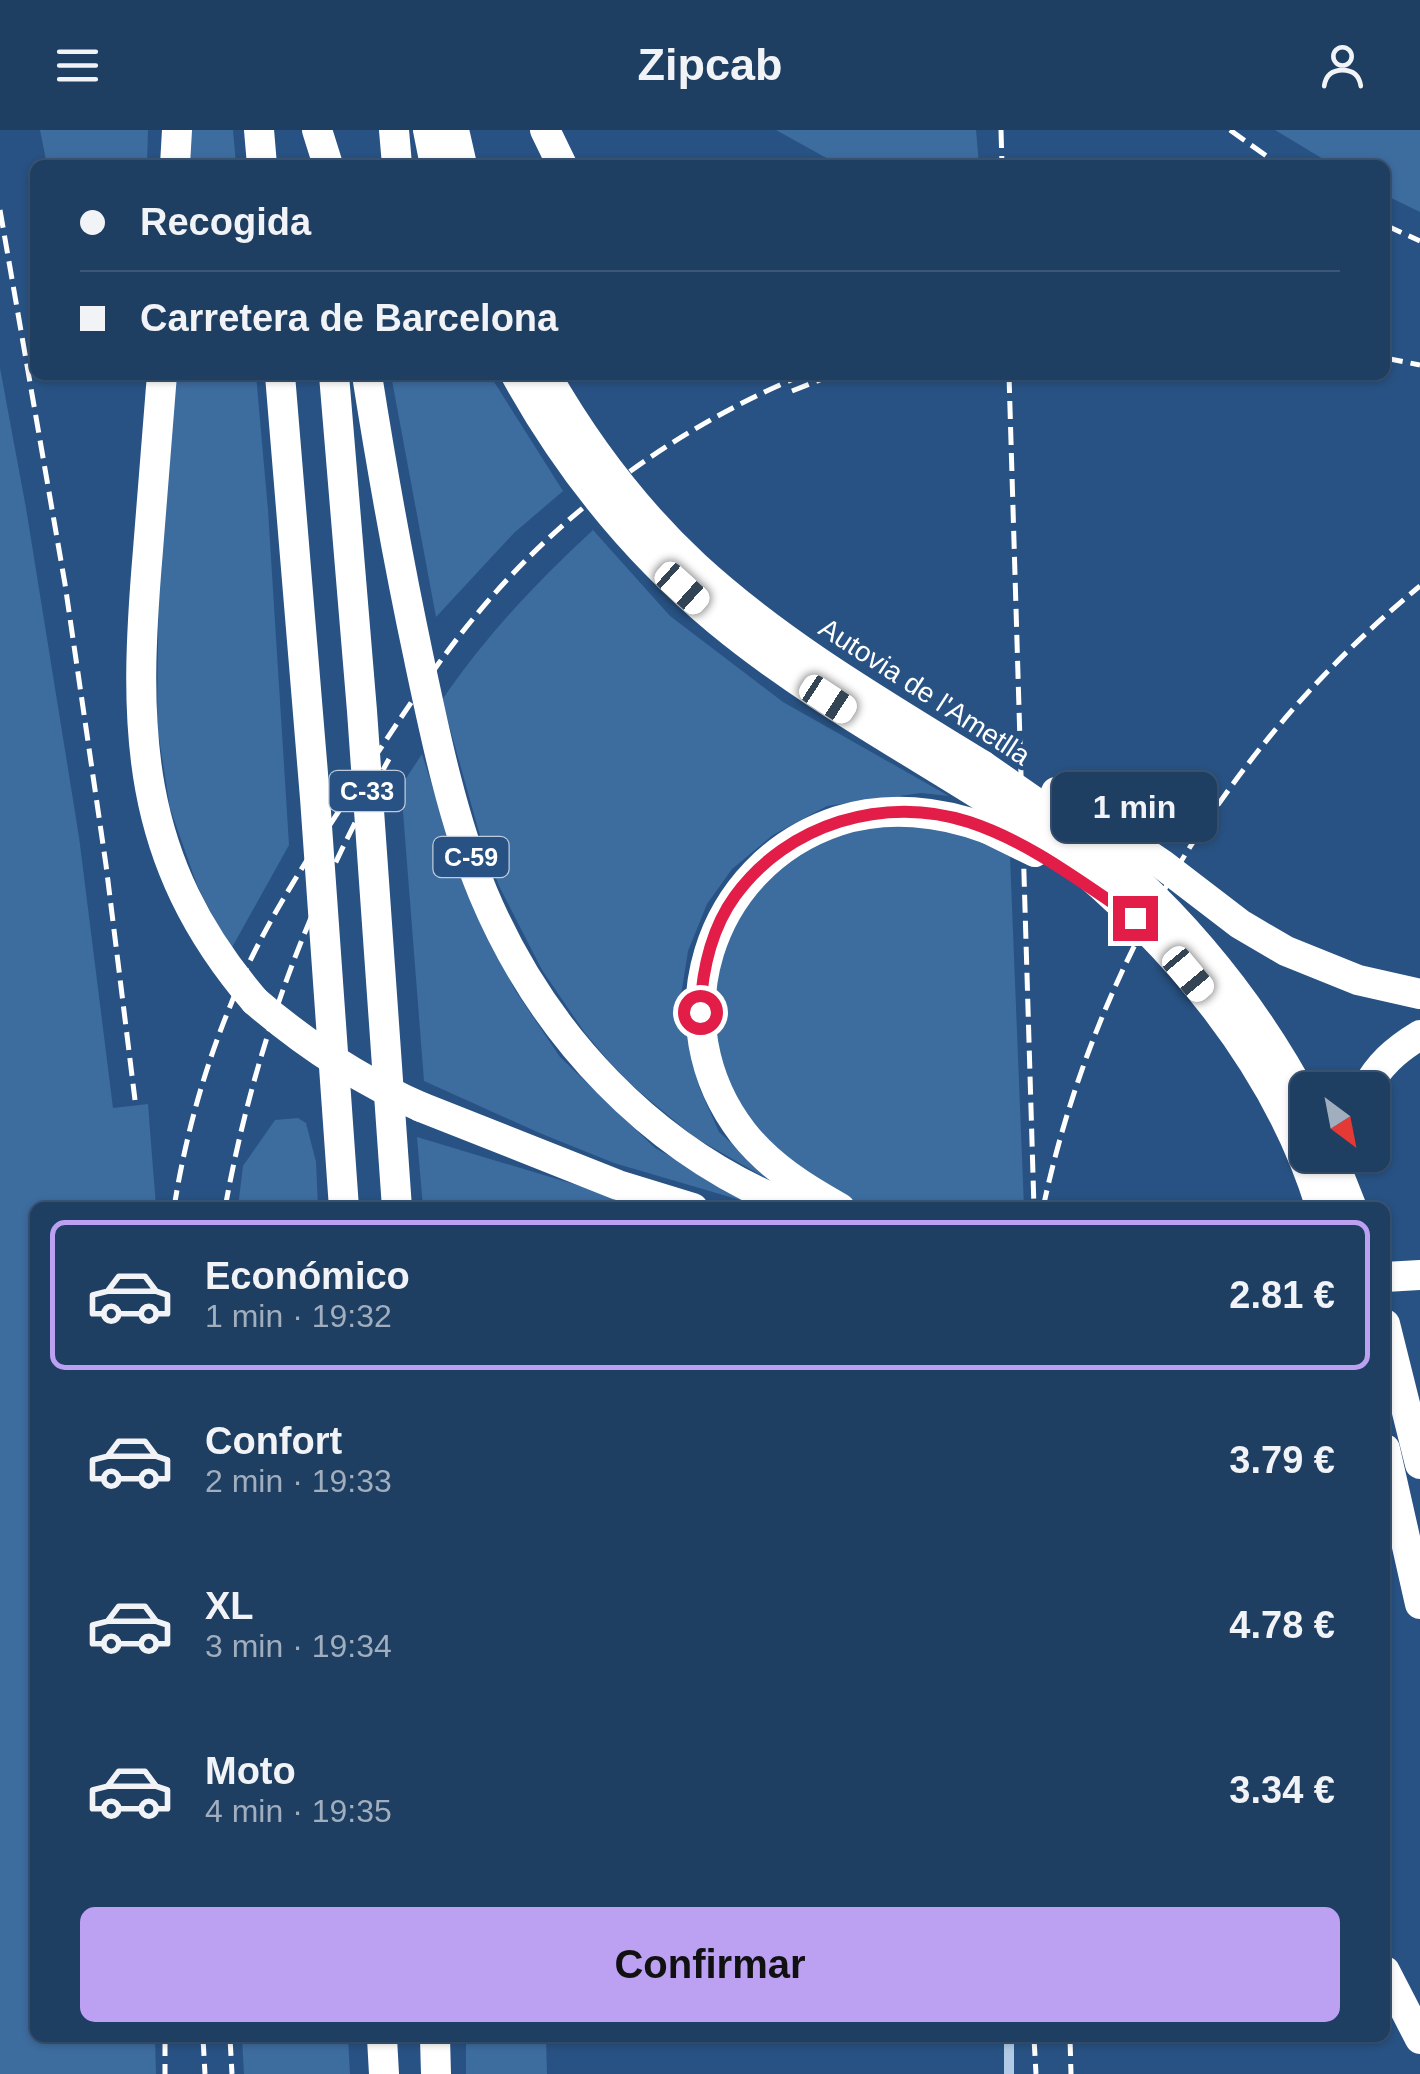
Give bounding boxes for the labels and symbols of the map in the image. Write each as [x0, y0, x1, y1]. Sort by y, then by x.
car [650, 557, 714, 619]
street label: Autovia de l'Ametlla [814, 612, 1036, 771]
car [795, 670, 861, 728]
road number: C-33 [330, 771, 404, 811]
callout: 1 min [1052, 773, 1218, 843]
road number: C-59 [434, 837, 508, 877]
route end [1113, 896, 1158, 941]
car [1157, 941, 1219, 1007]
route start [678, 990, 723, 1035]
north arrow [1290, 1072, 1390, 1172]

